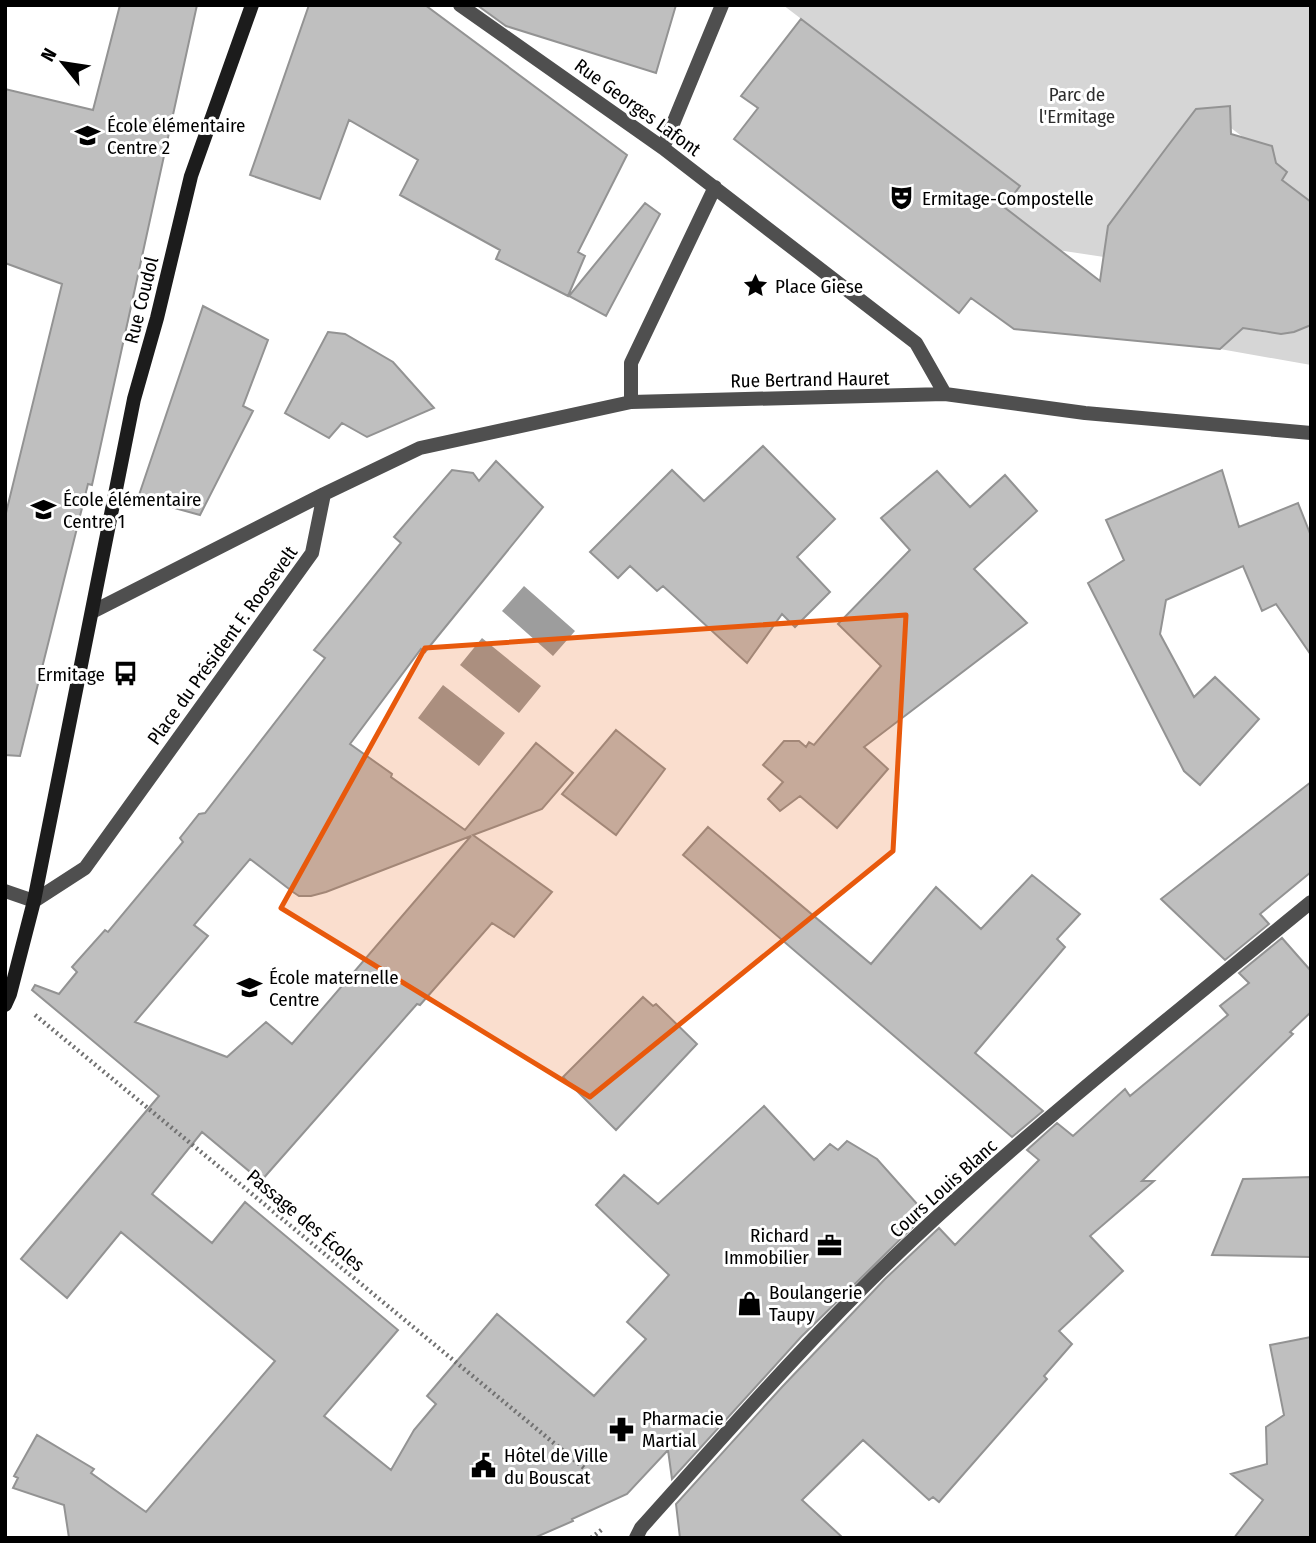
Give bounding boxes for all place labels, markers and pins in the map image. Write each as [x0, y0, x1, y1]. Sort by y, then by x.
place label: École élémentaire Centre 2 [107, 114, 245, 159]
school or university icon: École élémentaire Centre 2 [73, 122, 101, 150]
theatre icon: Ermitage-Compostelle [888, 184, 916, 212]
place label: Ermitage-Compostelle [922, 187, 1094, 210]
place icon: Place Giese [741, 272, 769, 300]
place label: Place Giese [775, 275, 863, 298]
place label: École élémentaire Centre 1 [63, 488, 201, 533]
school or university icon: École élémentaire Centre 1 [29, 496, 57, 524]
bus stop icon: Ermitage [111, 660, 139, 688]
place label: Ermitage [37, 663, 105, 686]
place label: École maternelle Centre [269, 966, 399, 1011]
school or university icon: École maternelle Centre [235, 974, 263, 1002]
place label: Richard Immobilier [724, 1224, 809, 1269]
office icon: Richard Immobilier [815, 1232, 843, 1260]
place label: Boulangerie Taupy [769, 1281, 862, 1326]
shop icon: Boulangerie Taupy [735, 1289, 763, 1317]
place label: Pharmacie Martial [642, 1407, 724, 1452]
pharmacy icon: Pharmacie Martial [608, 1415, 636, 1443]
place label: Hôtel de Ville du Bouscat [504, 1444, 608, 1489]
public building icon: Hôtel de Ville du Bouscat [470, 1452, 498, 1480]

